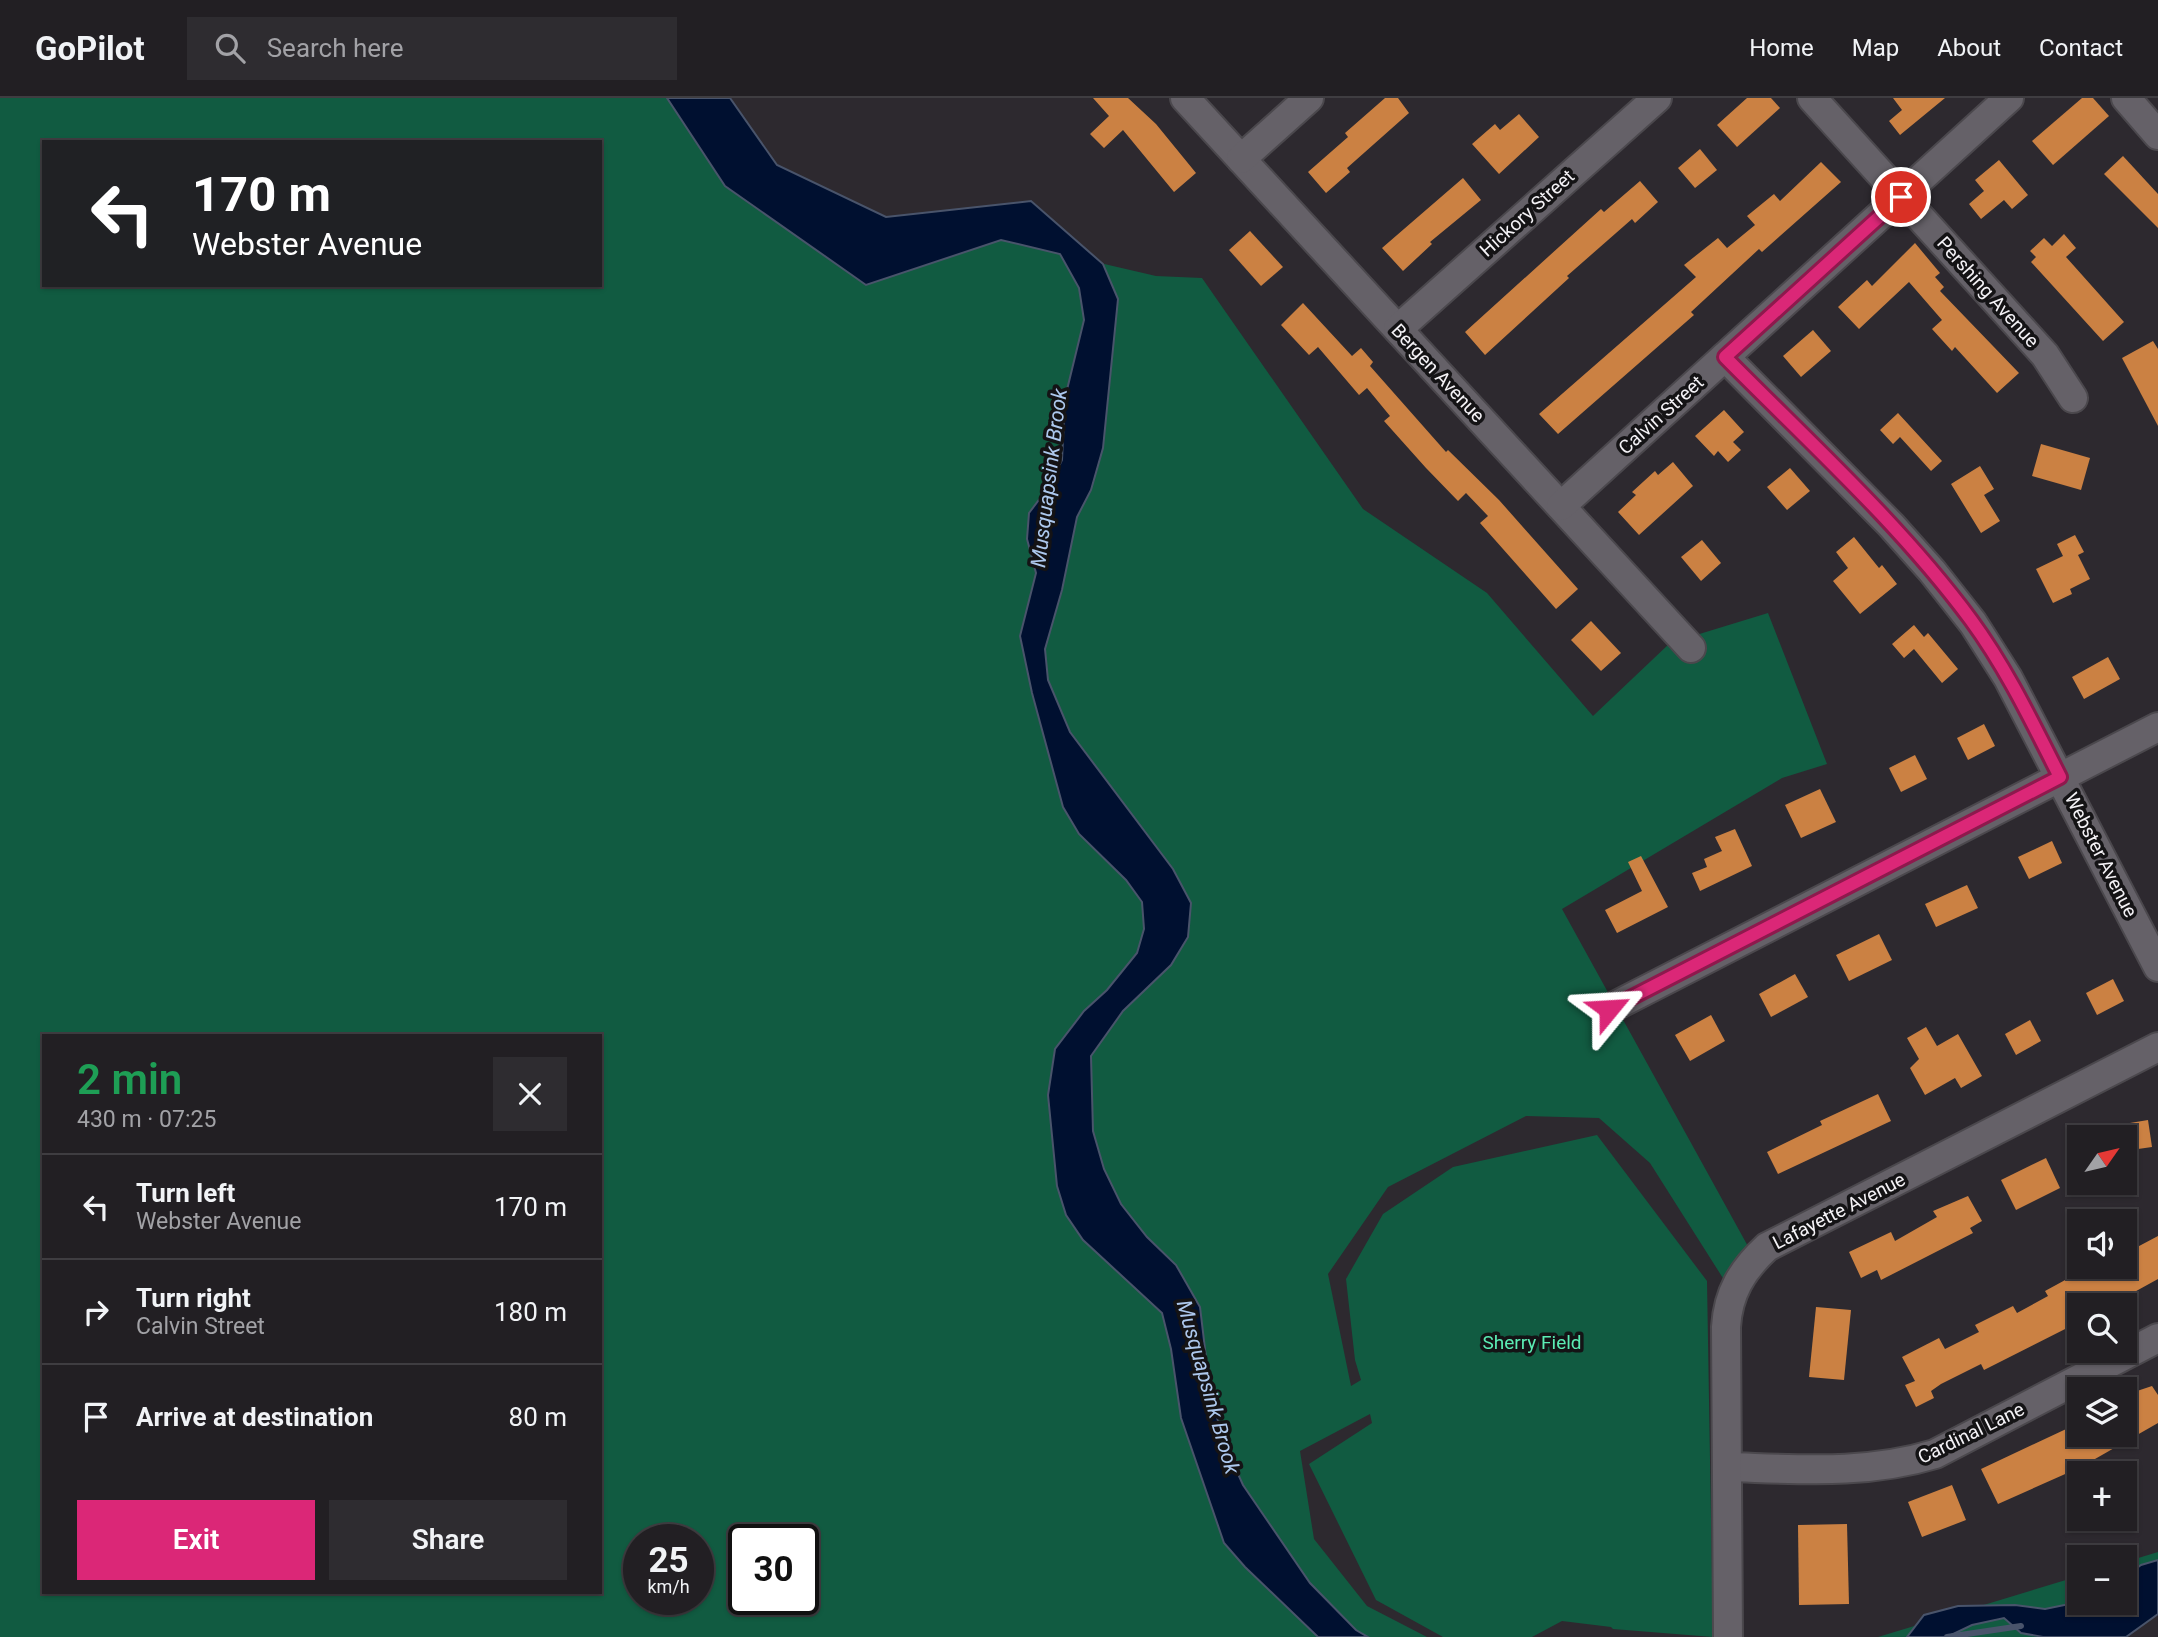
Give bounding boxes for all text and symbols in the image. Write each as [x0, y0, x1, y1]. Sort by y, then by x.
search box [187, 17, 677, 80]
text: GoPilot [35, 29, 145, 68]
icon: search [211, 29, 249, 67]
text: Search here [267, 33, 403, 63]
text: Home [1749, 34, 1814, 62]
text: Map [1852, 34, 1899, 62]
text: About [1937, 34, 2001, 62]
text: Contact [2039, 34, 2123, 62]
street label: Hickory Street [1475, 165, 1579, 261]
text: 170 m [192, 166, 331, 223]
pin [1871, 167, 1931, 227]
icon: left [77, 168, 168, 259]
icon: arrive [1882, 178, 1920, 216]
text: Webster Avenue [192, 225, 422, 263]
street label: Pershing Avenue [1932, 232, 2044, 352]
street label: Bergen Avenue [1387, 319, 1489, 427]
street label: Calvin Street [1614, 371, 1708, 459]
water label: Musquapsink Brook [1026, 387, 1072, 569]
street label: Webster Avenue [2060, 789, 2142, 921]
position arrow [1572, 972, 1646, 1046]
text: 2 min [77, 1055, 182, 1104]
button: close [493, 1057, 567, 1131]
text: 430 m · 07:25 [77, 1106, 216, 1133]
north arrow [2067, 1125, 2137, 1195]
map controls [2067, 1125, 2137, 1615]
street label: Lafayette Avenue [1769, 1168, 1909, 1254]
text: Turn left [136, 1178, 235, 1208]
icon: left [77, 1188, 115, 1226]
text: 170 m [494, 1192, 567, 1222]
text: Webster Avenue [136, 1208, 301, 1235]
button: sound [2067, 1209, 2137, 1279]
text: Turn right [136, 1283, 251, 1313]
icon: right [77, 1293, 115, 1331]
button: search [2067, 1293, 2137, 1363]
text: 180 m [494, 1297, 567, 1327]
water label: Musquapsink Brook [1172, 1297, 1245, 1477]
text: Calvin Street [136, 1313, 265, 1340]
park label: Sherry Field [1482, 1331, 1582, 1354]
button: layers [2067, 1377, 2137, 1447]
street label: Cardinal Lane [1914, 1397, 2028, 1469]
icon: arrive [77, 1398, 115, 1436]
text: Arrive at destination [136, 1402, 373, 1432]
text: 80 m [509, 1402, 567, 1432]
button: + [2067, 1461, 2137, 1531]
button: Exit [77, 1500, 315, 1580]
button: Share [329, 1500, 567, 1580]
speed limit sign: 30 [728, 1524, 819, 1615]
text: 25 [648, 1540, 689, 1581]
button: − [2067, 1545, 2137, 1615]
text: km/h [647, 1576, 690, 1597]

